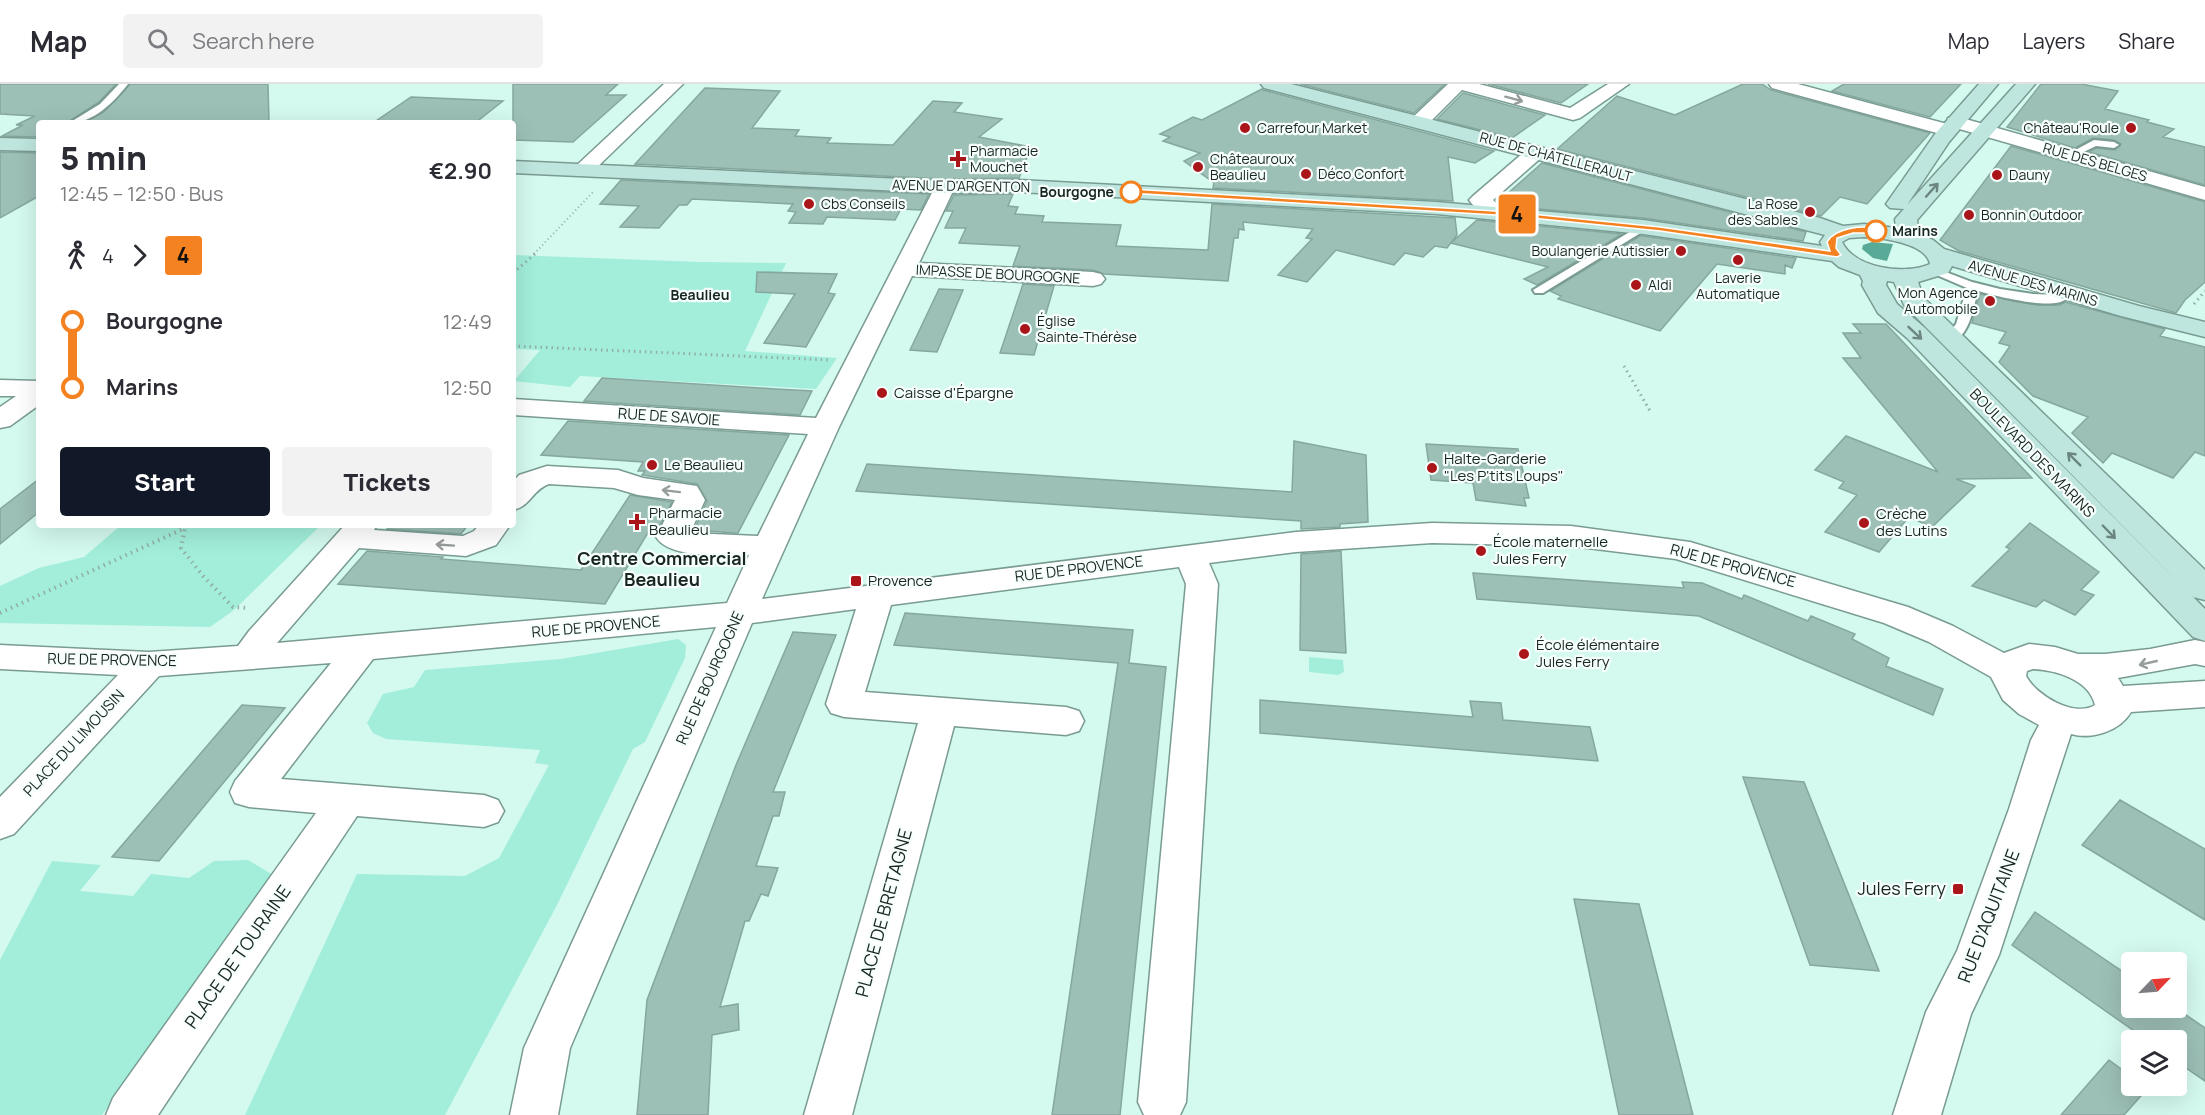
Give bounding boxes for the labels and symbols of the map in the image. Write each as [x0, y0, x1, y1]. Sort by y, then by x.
one-way arrow [1504, 94, 1523, 105]
place label: Carrefour Market [1257, 118, 1368, 137]
place label: Château'Roule [2024, 118, 2119, 137]
marker: Carrefour Market [1238, 121, 1252, 135]
marker: Château'Roule [2124, 121, 2138, 135]
street label: RUE DE CHÂTELLERAULT [1478, 127, 1635, 186]
street label: RUE DES BELGES [2041, 138, 2150, 186]
place label: Pharmacie Mouchet [970, 141, 1038, 176]
place label: Châteauroux Beaulieu [1210, 149, 1295, 184]
marker: Pharmacie Mouchet [951, 152, 965, 166]
marker: Châteauroux Beaulieu [1191, 160, 1205, 174]
place label: Déco Confort [1318, 164, 1405, 183]
place label: Dauny [2009, 165, 2051, 184]
marker: Déco Confort [1299, 167, 1313, 181]
marker: Dauny [1990, 168, 2004, 182]
street label: AVENUE D'ARGENTON [892, 175, 1030, 196]
marker: Bourgogne [1120, 181, 1142, 203]
place label: Bourgogne [1039, 182, 1114, 201]
one-way arrow [1925, 183, 1939, 198]
place label: Cbs Conseils [821, 194, 905, 213]
line badge: 4 [1498, 194, 1537, 234]
place label: La Rose des Sables [1728, 194, 1798, 229]
marker: Cbs Conseils [802, 197, 816, 211]
marker: La Rose des Sables [1803, 205, 1817, 219]
place label: Bonnin Outdoor [1981, 205, 2083, 224]
marker: Bonnin Outdoor [1962, 208, 1976, 222]
marker: Marins [1865, 220, 1887, 242]
place label: Marins [1892, 221, 1938, 240]
place label: Boulangerie Autissier [1531, 241, 1669, 260]
marker: Boulangerie Autissier [1674, 244, 1688, 258]
marker: Laverie Automatique [1731, 253, 1745, 267]
street label: AVENUE DES MARINS [1966, 255, 2100, 310]
street label: IMPASSE DE BOURGOGNE [915, 260, 1081, 287]
place label: Laverie Automatique [1696, 268, 1780, 303]
place label: Aldi [1648, 275, 1672, 294]
marker: Aldi [1629, 278, 1643, 292]
place label: Mon Agence Automobile [1898, 283, 1978, 318]
district label: Beaulieu [671, 285, 729, 304]
marker: Mon Agence Automobile [1983, 294, 1997, 308]
place label: Église Sainte-Thérèse [1037, 311, 1137, 346]
marker: Église Sainte-Thérèse [1018, 322, 1032, 336]
one-way arrow [1907, 325, 1922, 340]
place label: Caisse d'Épargne [894, 382, 1014, 403]
street label: BOULEVARD DES MARINS [1965, 384, 2100, 522]
marker: Caisse d'Épargne [875, 386, 889, 400]
street label: RUE DE SAVOIE [617, 402, 721, 431]
place label: Halte-Garderie "Les P'tits Loups" [1444, 448, 1564, 486]
one-way arrow [2066, 452, 2081, 467]
place label: Le Beaulieu [664, 454, 743, 475]
marker: Le Beaulieu [645, 458, 659, 472]
marker: Halte-Garderie "Les P'tits Loups" [1425, 461, 1439, 475]
one-way arrow [662, 485, 682, 496]
place label: Pharmacie Beaulieu [649, 502, 722, 540]
place label: Crèche des Lutins [1876, 503, 1948, 541]
marker: Pharmacie Beaulieu [630, 515, 644, 529]
marker: Crèche des Lutins [1857, 516, 1871, 530]
one-way arrow [2102, 525, 2116, 540]
place label: École maternelle Jules Ferry [1493, 531, 1608, 569]
one-way arrow [435, 539, 455, 550]
street label: RUE DE PROVENCE [1668, 539, 1798, 592]
marker: École maternelle Jules Ferry [1474, 544, 1488, 558]
district label: Centre Commercial Beaulieu [577, 546, 747, 591]
street label: RUE DE PROVENCE [1014, 550, 1144, 587]
place label: Provence [868, 570, 933, 591]
marker: Provence [849, 574, 863, 588]
street label: RUE DE BOURGOGNE [671, 608, 748, 748]
street label: RUE DE PROVENCE [531, 610, 661, 643]
place label: École élémentaire Jules Ferry [1536, 634, 1660, 672]
marker: École élémentaire Jules Ferry [1517, 647, 1531, 661]
street label: RUE DE PROVENCE [47, 648, 177, 671]
one-way arrow [2139, 657, 2158, 669]
street label: PLACE DU LIMOUSIN [18, 684, 129, 801]
street label: PLACE DE BRETAGNE [849, 826, 917, 999]
street label: RUE D'AQUITAINE [1952, 845, 2025, 986]
place label: Jules Ferry [1858, 876, 1946, 900]
street label: PLACE DE TOURAINE [179, 880, 296, 1033]
marker: Jules Ferry [1951, 882, 1965, 896]
north arrow [2121, 952, 2187, 1018]

